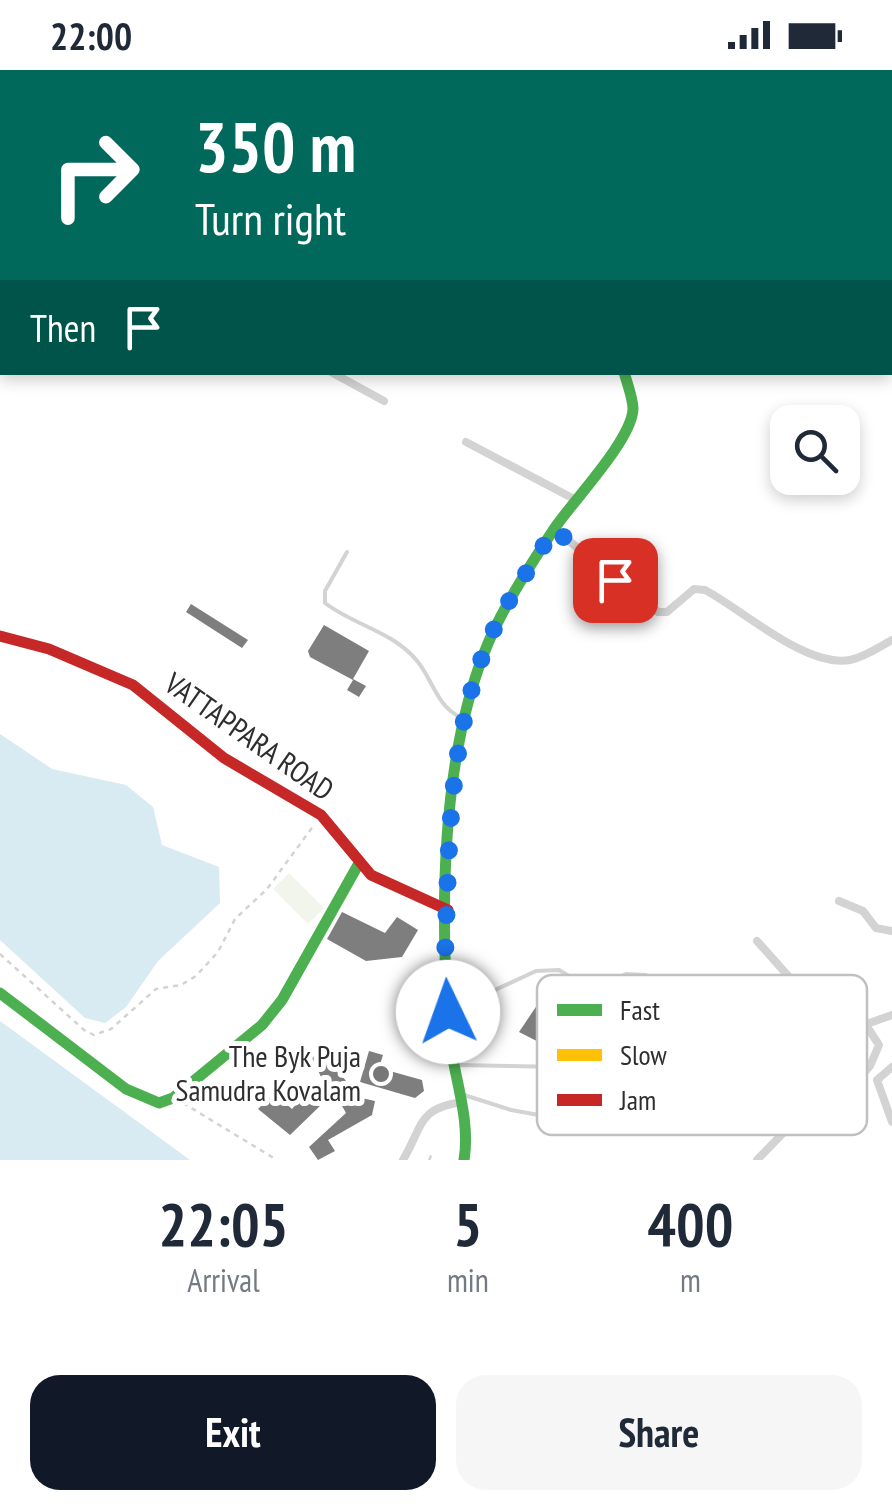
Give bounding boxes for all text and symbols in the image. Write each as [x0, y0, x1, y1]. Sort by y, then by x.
text: 22:00 [50, 11, 132, 60]
text: 350 m [195, 101, 356, 191]
icon: right [30, 110, 160, 240]
text: Turn right [195, 189, 346, 247]
icon: arrive [116, 300, 171, 355]
text: Then [30, 303, 96, 352]
map controls [770, 405, 860, 495]
button: search [770, 405, 860, 495]
pin [573, 538, 658, 623]
icon: arrive [588, 553, 643, 608]
street label: VATTAPPARA ROAD [157, 663, 342, 808]
position arrow [396, 960, 500, 1064]
legend [537, 975, 867, 1135]
text: Fast [620, 991, 660, 1028]
place label: The Byk Puja Samudra Kovalam [176, 1036, 361, 1109]
text: Slow [620, 1036, 667, 1073]
marker: The Byk Puja Samudra Kovalam [370, 1063, 392, 1085]
text: Jam [619, 1081, 656, 1118]
text: 22:05 [159, 1185, 288, 1263]
text: 5 [454, 1185, 482, 1263]
text: 400 [647, 1185, 733, 1263]
text: Arrival [187, 1259, 260, 1301]
text: min [447, 1259, 489, 1301]
text: m [680, 1259, 701, 1301]
button: Exit [30, 1375, 436, 1490]
button: Share [456, 1375, 862, 1490]

